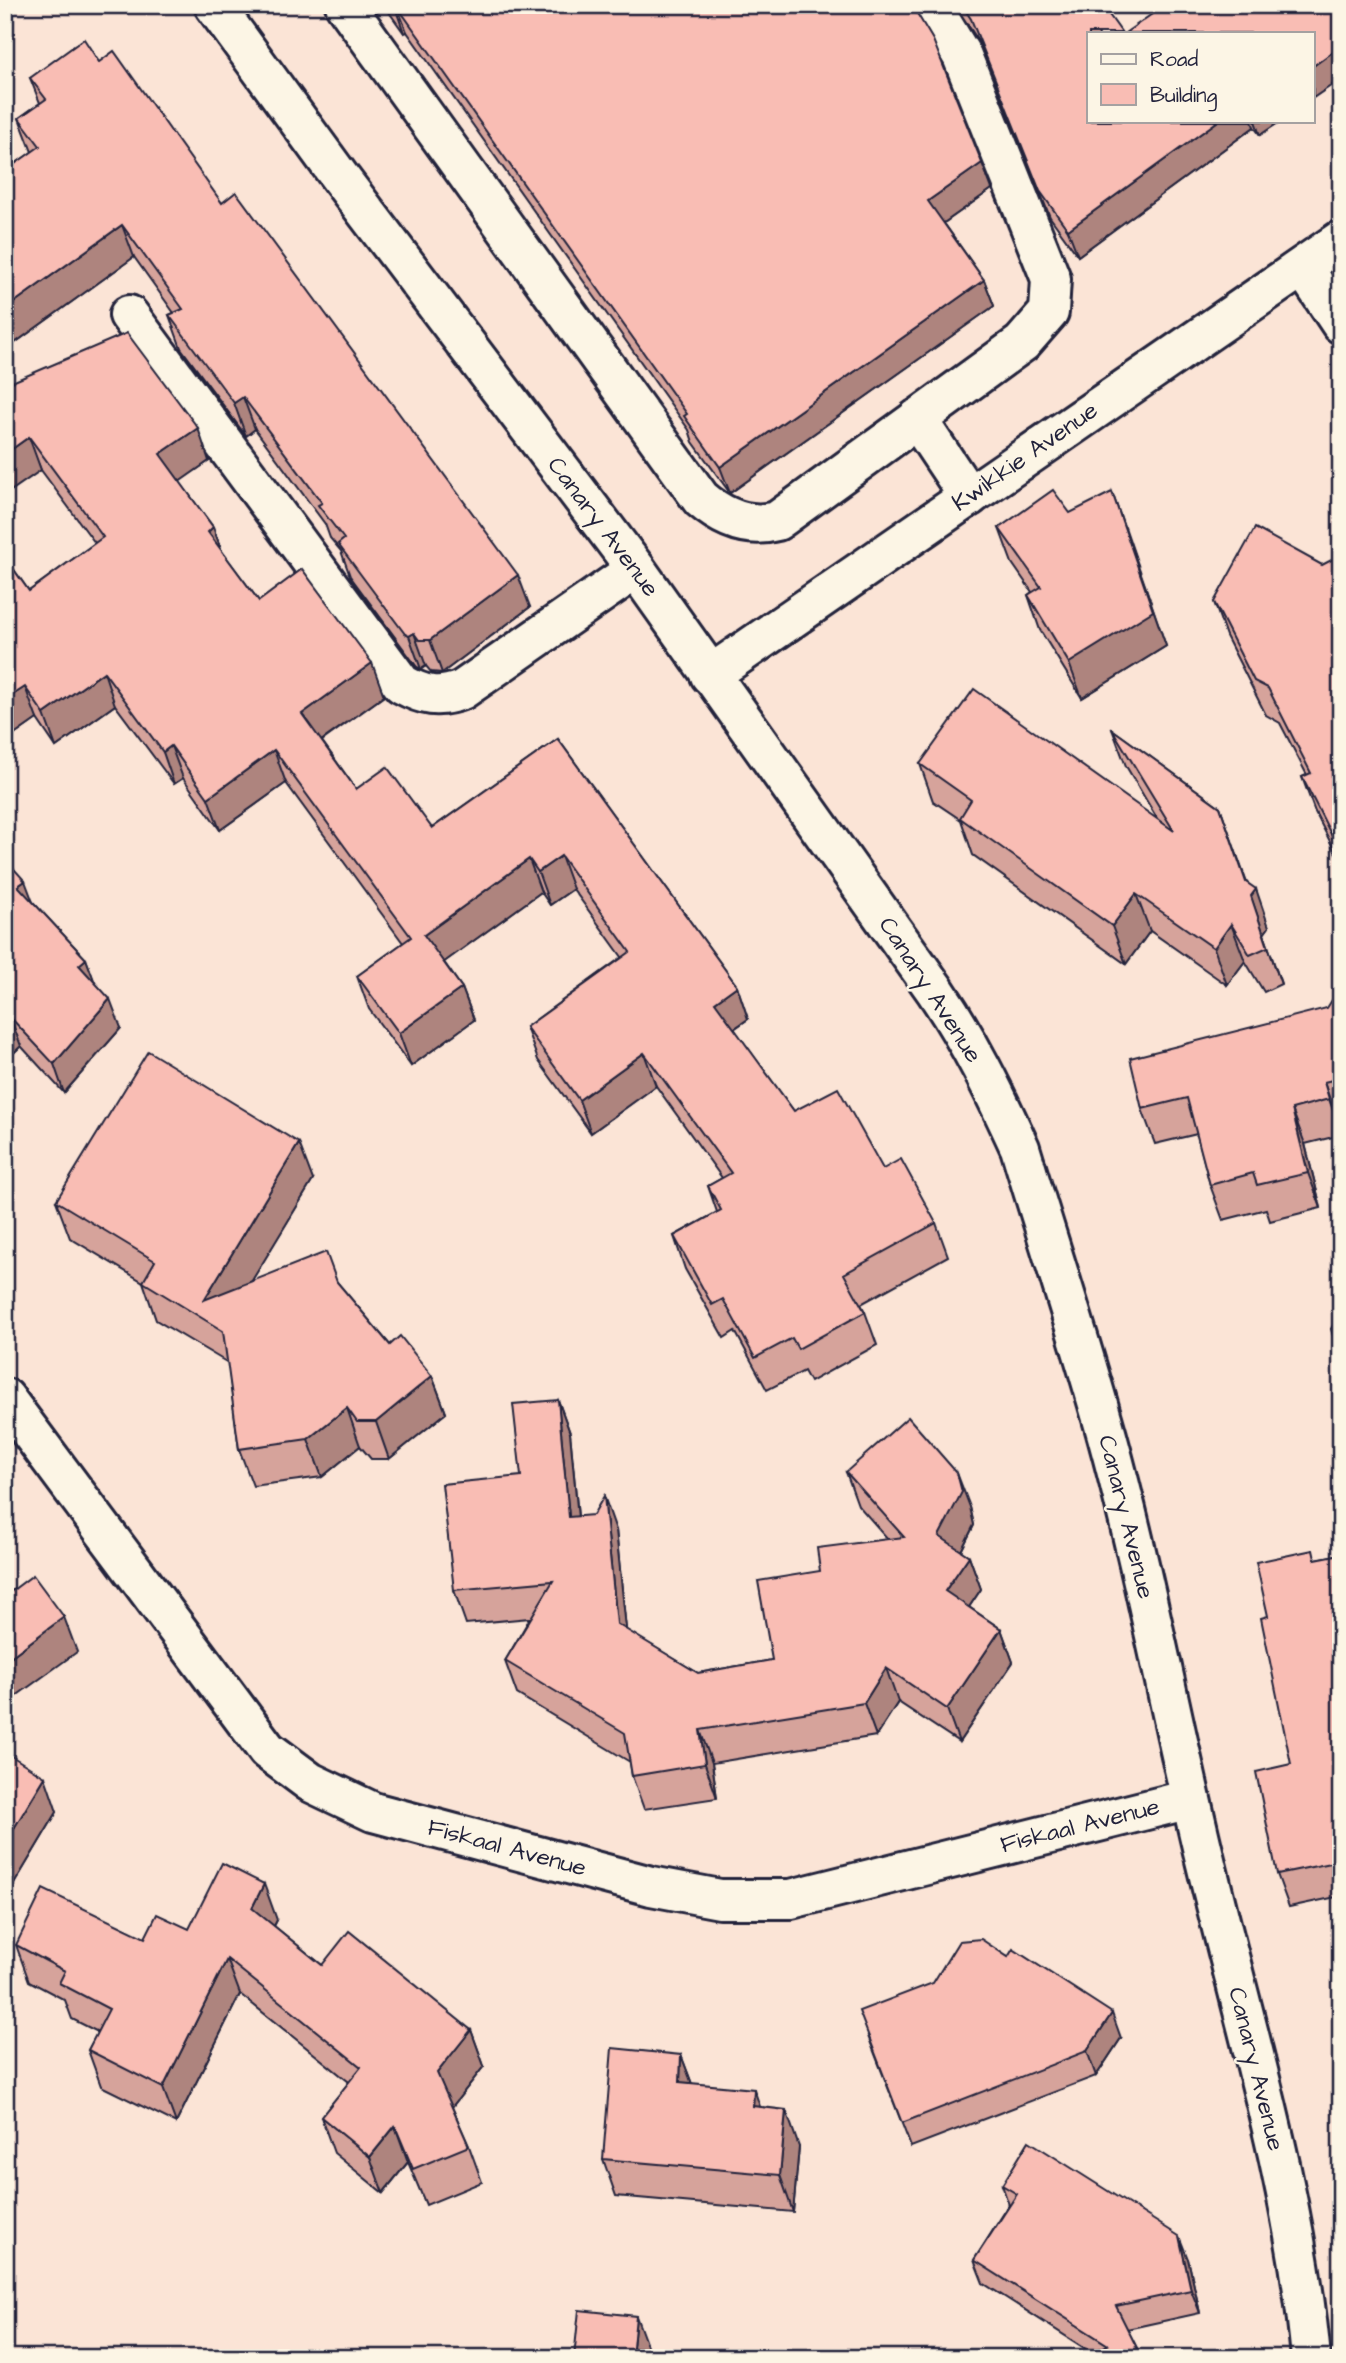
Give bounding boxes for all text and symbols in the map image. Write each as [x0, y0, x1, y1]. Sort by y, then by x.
legend [1087, 32, 1314, 122]
text: Road [1150, 45, 1198, 74]
text: Building [1150, 81, 1218, 112]
street label: Kwikkie Avenue [945, 394, 1105, 520]
street label: Canary Avenue [538, 450, 667, 605]
street label: Canary Avenue [869, 911, 990, 1070]
street label: Canary Avenue [1088, 1432, 1163, 1603]
street label: Fiskaal Avenue [997, 1790, 1163, 1862]
street label: Fiskaal Avenue [424, 1811, 590, 1885]
street label: Canary Avenue [1218, 1984, 1293, 2155]

